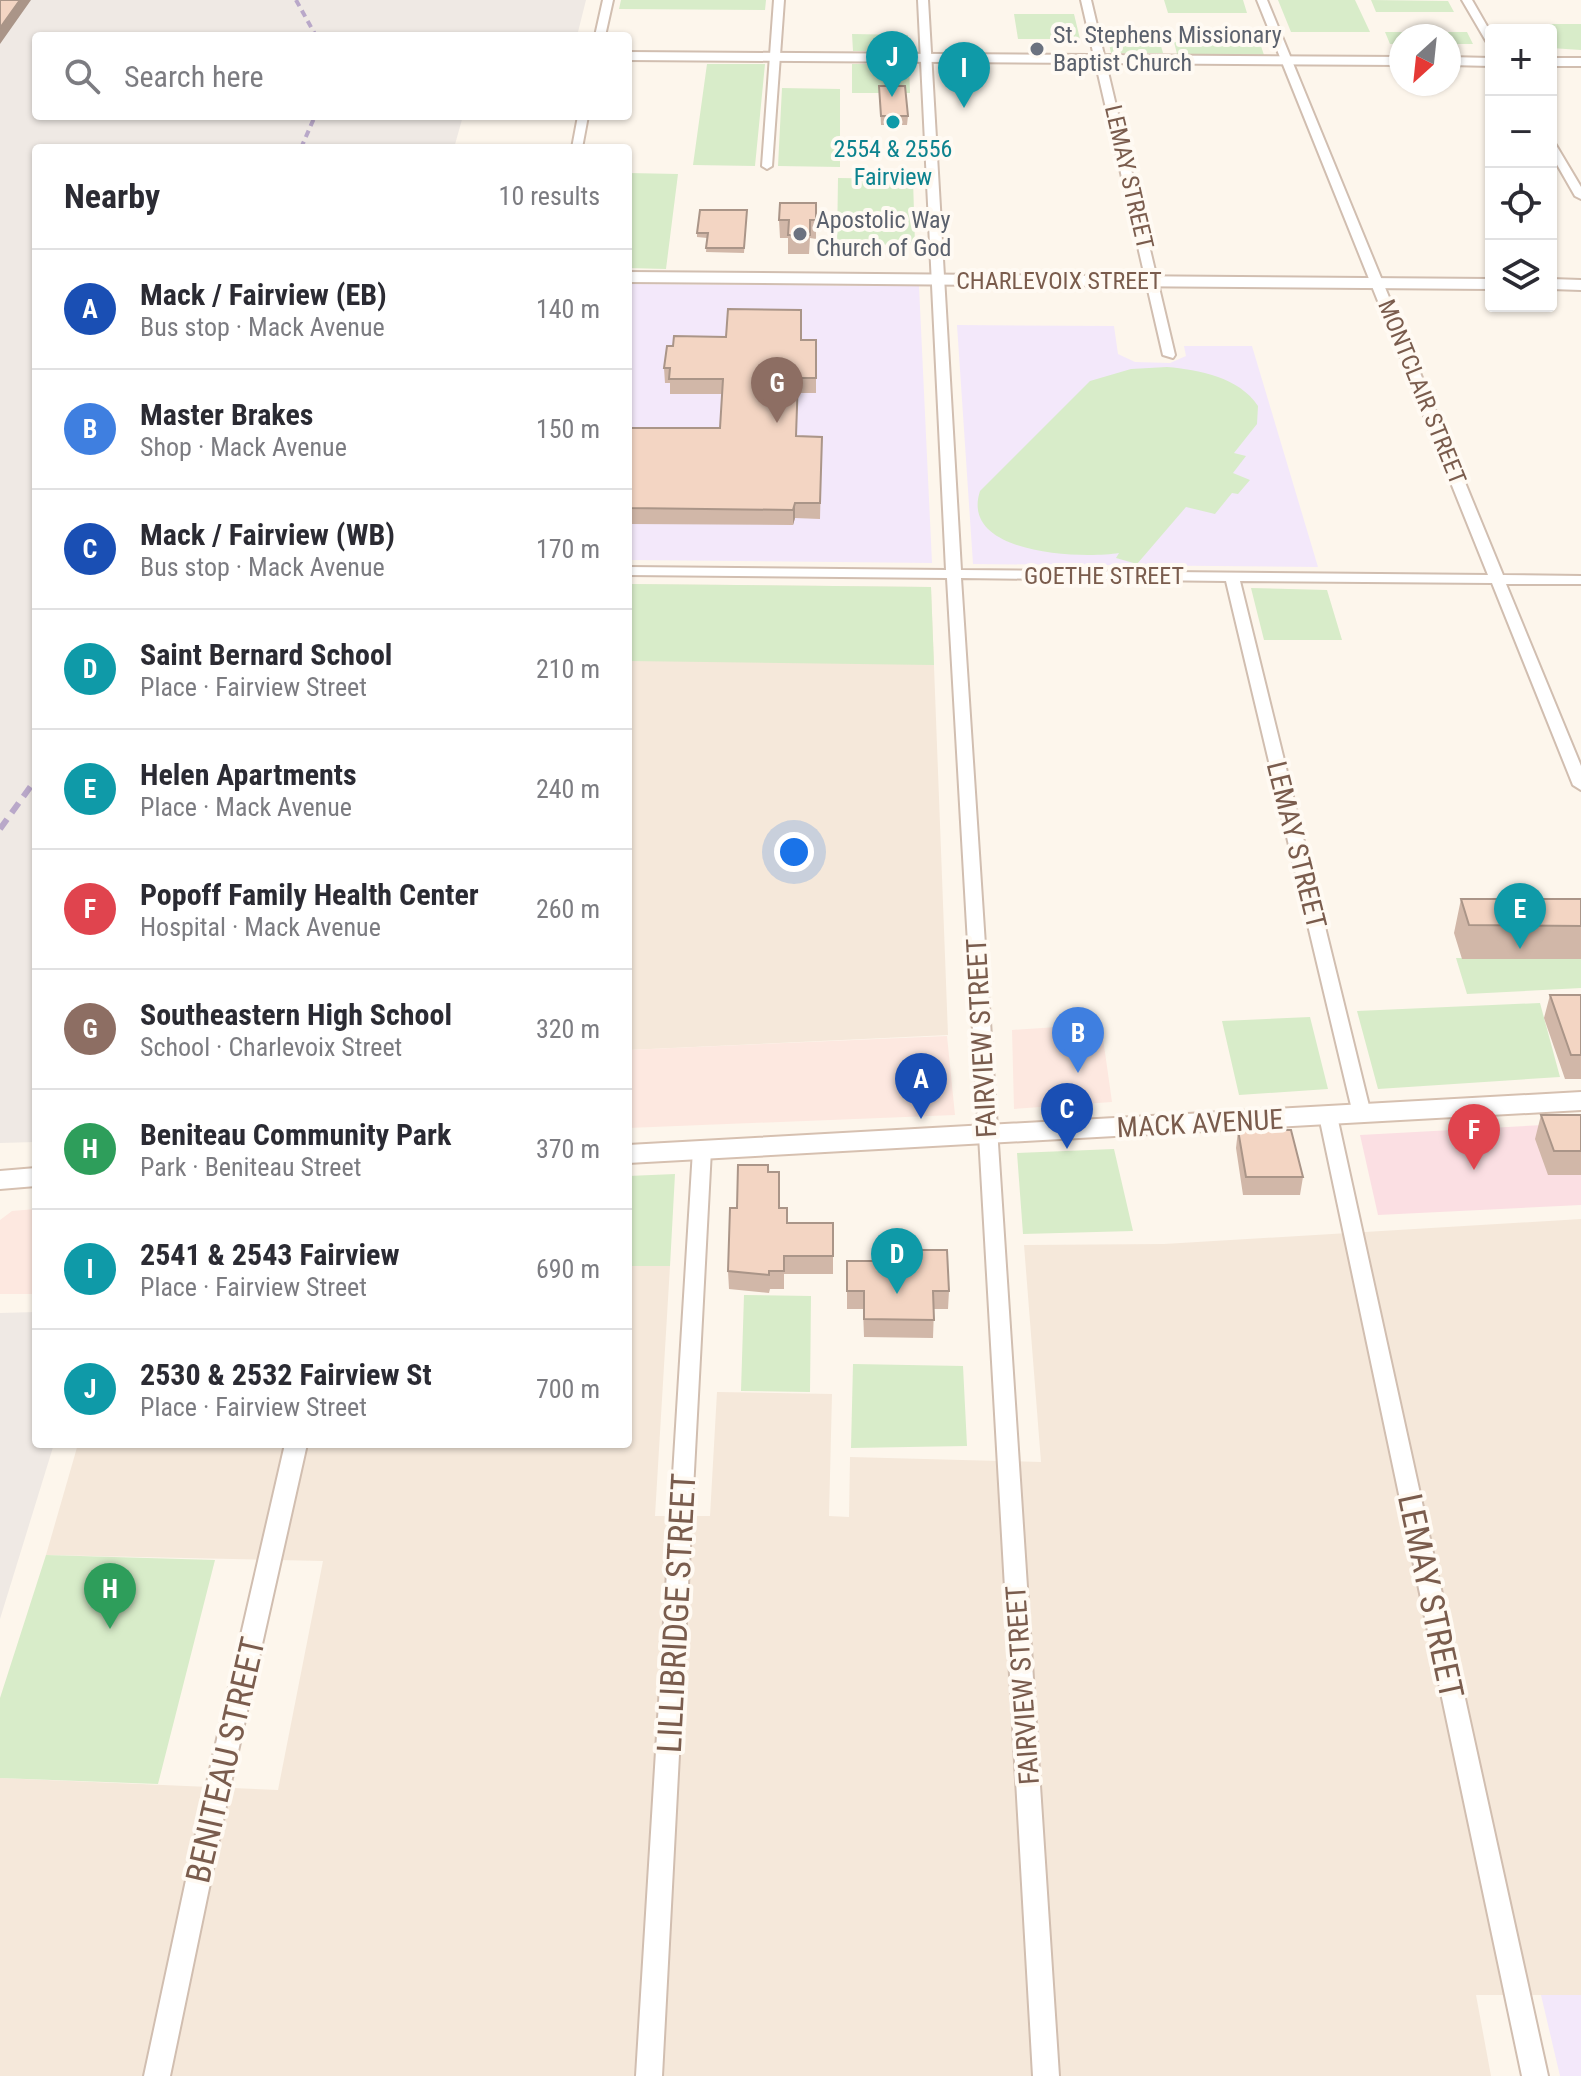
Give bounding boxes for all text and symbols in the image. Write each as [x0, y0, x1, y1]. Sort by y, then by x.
place label: St. Stephens Missionary Baptist Church [1053, 21, 1282, 77]
north arrow [1389, 24, 1461, 96]
map controls [1485, 24, 1557, 312]
button: + [1485, 24, 1557, 96]
pin: J [866, 31, 918, 97]
search box [32, 32, 632, 120]
marker: St. Stephens Missionary Baptist Church [1028, 40, 1046, 58]
pin: I [938, 42, 990, 108]
icon: search [60, 54, 104, 98]
text: Search here [124, 59, 264, 94]
button: − [1485, 96, 1557, 168]
street label: LEMAY STREET [1099, 102, 1159, 252]
marker: 2554 & 2556 Fairview [884, 113, 902, 131]
place label: 2554 & 2556 Fairview [834, 135, 952, 191]
button: locate [1485, 168, 1557, 240]
text: Nearby [64, 176, 160, 216]
text: 10 results [499, 181, 600, 211]
place label: Apostolic Way Church of God [816, 206, 951, 262]
marker: Apostolic Way Church of God [791, 225, 809, 243]
button: layers [1485, 240, 1557, 312]
street label: CHARLEVOIX STREET [956, 267, 1162, 295]
text: Mack / Fairview (EB) [140, 277, 387, 312]
text: A [82, 294, 98, 324]
text: 140 m [536, 294, 600, 324]
street label: MONTCLAIR STREET [1372, 296, 1472, 488]
text: Bus stop · Mack Avenue [140, 312, 385, 342]
pin: G [751, 357, 803, 423]
text: Master Brakes [140, 397, 313, 432]
text: B [83, 414, 97, 444]
text: 150 m [536, 414, 600, 444]
text: Shop · Mack Avenue [140, 432, 347, 462]
text: Mack / Fairview (WB) [140, 517, 395, 552]
text: C [83, 534, 97, 564]
text: 170 m [536, 534, 600, 564]
text: Bus stop · Mack Avenue [140, 552, 385, 582]
street label: GOETHE STREET [1024, 562, 1184, 590]
text: Saint Bernard School [140, 637, 392, 672]
text: D [83, 654, 97, 684]
text: 210 m [536, 654, 600, 684]
text: Place · Fairview Street [140, 672, 367, 702]
text: Helen Apartments [140, 757, 357, 792]
street label: LEMAY STREET [1260, 758, 1333, 932]
text: E [84, 774, 96, 804]
text: 240 m [536, 774, 600, 804]
text: Place · Mack Avenue [140, 792, 352, 822]
your location [774, 832, 814, 872]
text: Popoff Family Health Center [140, 877, 479, 912]
pin: E [1494, 883, 1546, 949]
text: F [84, 894, 96, 924]
text: 260 m [536, 894, 600, 924]
text: Hospital · Mack Avenue [140, 912, 381, 942]
street label: FAIRVIEW STREET [960, 937, 1003, 1139]
text: Southeastern High School [140, 997, 452, 1032]
pin: B [1052, 1007, 1104, 1073]
text: G [82, 1014, 98, 1044]
text: 320 m [536, 1014, 600, 1044]
text: School · Charlevoix Street [140, 1032, 402, 1062]
pin: A [895, 1053, 947, 1119]
pin: C [1041, 1083, 1093, 1149]
street label: MACK AVENUE [1116, 1103, 1284, 1144]
pin: F [1448, 1104, 1500, 1170]
text: Beniteau Community Park [140, 1117, 451, 1152]
text: H [82, 1134, 98, 1164]
text: 370 m [536, 1134, 600, 1164]
text: Park · Beniteau Street [140, 1152, 361, 1182]
pin: D [871, 1228, 923, 1294]
text: 2541 & 2543 Fairview [140, 1237, 399, 1272]
text: I [86, 1254, 94, 1284]
text: 690 m [536, 1254, 600, 1284]
text: Place · Fairview Street [140, 1272, 367, 1302]
text: 2530 & 2532 Fairview St [140, 1357, 432, 1392]
text: J [84, 1374, 96, 1404]
text: 700 m [536, 1374, 600, 1404]
text: Place · Fairview Street [140, 1392, 367, 1422]
street label: LILLIBRIDGE STREET [649, 1472, 703, 1754]
street label: LEMAY STREET [1390, 1490, 1472, 1702]
pin: H [84, 1563, 136, 1629]
street label: FAIRVIEW STREET [999, 1584, 1046, 1786]
street label: BENITEAU STREET [177, 1633, 273, 1887]

